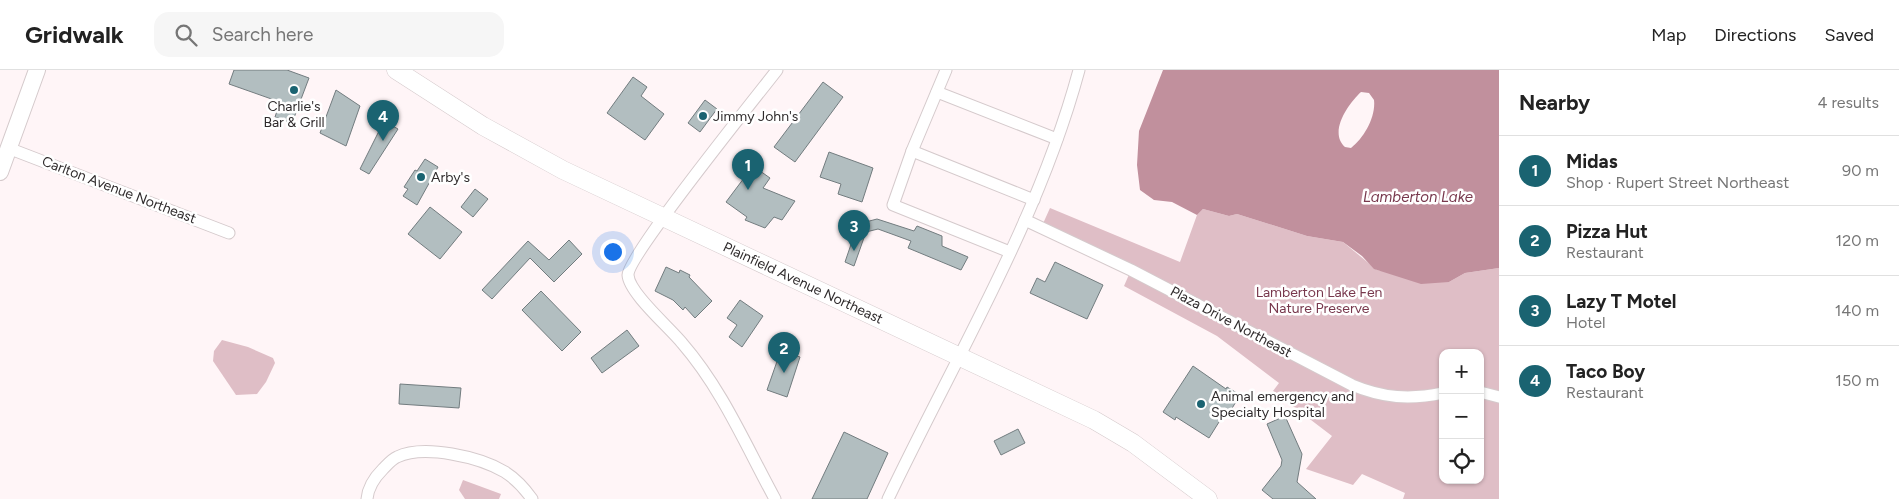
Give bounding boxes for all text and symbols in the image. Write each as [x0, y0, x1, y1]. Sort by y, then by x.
search box [154, 12, 504, 57]
text: Gridwalk [25, 20, 124, 49]
icon: search [172, 21, 200, 49]
text: Search here [212, 23, 313, 46]
text: Map [1651, 24, 1686, 46]
text: Directions [1714, 24, 1796, 46]
text: Saved [1824, 24, 1874, 46]
marker: Charlie's Bar & Grill [288, 84, 300, 96]
text: Nearby [1519, 90, 1590, 115]
text: 4 results [1818, 93, 1879, 112]
place label: Charlie's Bar & Grill [263, 98, 325, 131]
pin: 4 [367, 100, 399, 141]
place label: Jimmy John's [713, 108, 798, 125]
marker: Jimmy John's [697, 110, 709, 122]
pin: 1 [732, 149, 764, 190]
text: Midas [1566, 150, 1618, 173]
street label: Carlton Avenue Northeast [39, 153, 199, 227]
text: 1 [1532, 161, 1538, 180]
text: 90 m [1842, 161, 1879, 180]
place label: Arby's [431, 169, 470, 186]
marker: Arby's [415, 171, 427, 183]
text: Shop · Rupert Street Northeast [1566, 173, 1789, 192]
water label: Lamberton Lake [1363, 188, 1473, 206]
pin: 3 [838, 210, 870, 251]
text: Pizza Hut [1566, 220, 1648, 243]
text: 2 [1530, 231, 1540, 250]
text: 120 m [1836, 231, 1879, 250]
street label: Plainfield Avenue Northeast [720, 238, 886, 328]
your location [600, 239, 626, 265]
text: Restaurant [1566, 243, 1644, 262]
street label: Plaza Drive Northeast [1167, 283, 1295, 361]
park label: Lamberton Lake Fen Nature Preserve [1256, 284, 1383, 317]
text: Lazy T Motel [1566, 290, 1676, 313]
text: 3 [1531, 301, 1539, 320]
text: 140 m [1835, 301, 1879, 320]
text: Hotel [1566, 313, 1606, 332]
pin: 2 [768, 332, 800, 373]
map controls [1439, 349, 1484, 484]
button: + [1439, 349, 1484, 394]
text: Taco Boy [1566, 360, 1645, 383]
text: 4 [1530, 371, 1540, 390]
text: 150 m [1835, 371, 1879, 390]
text: Restaurant [1566, 383, 1644, 402]
place label: Animal emergency and Specialty Hospital [1211, 388, 1354, 421]
button: − [1439, 394, 1484, 439]
marker: Animal emergency and Specialty Hospital [1195, 398, 1207, 410]
button: locate [1439, 439, 1484, 484]

